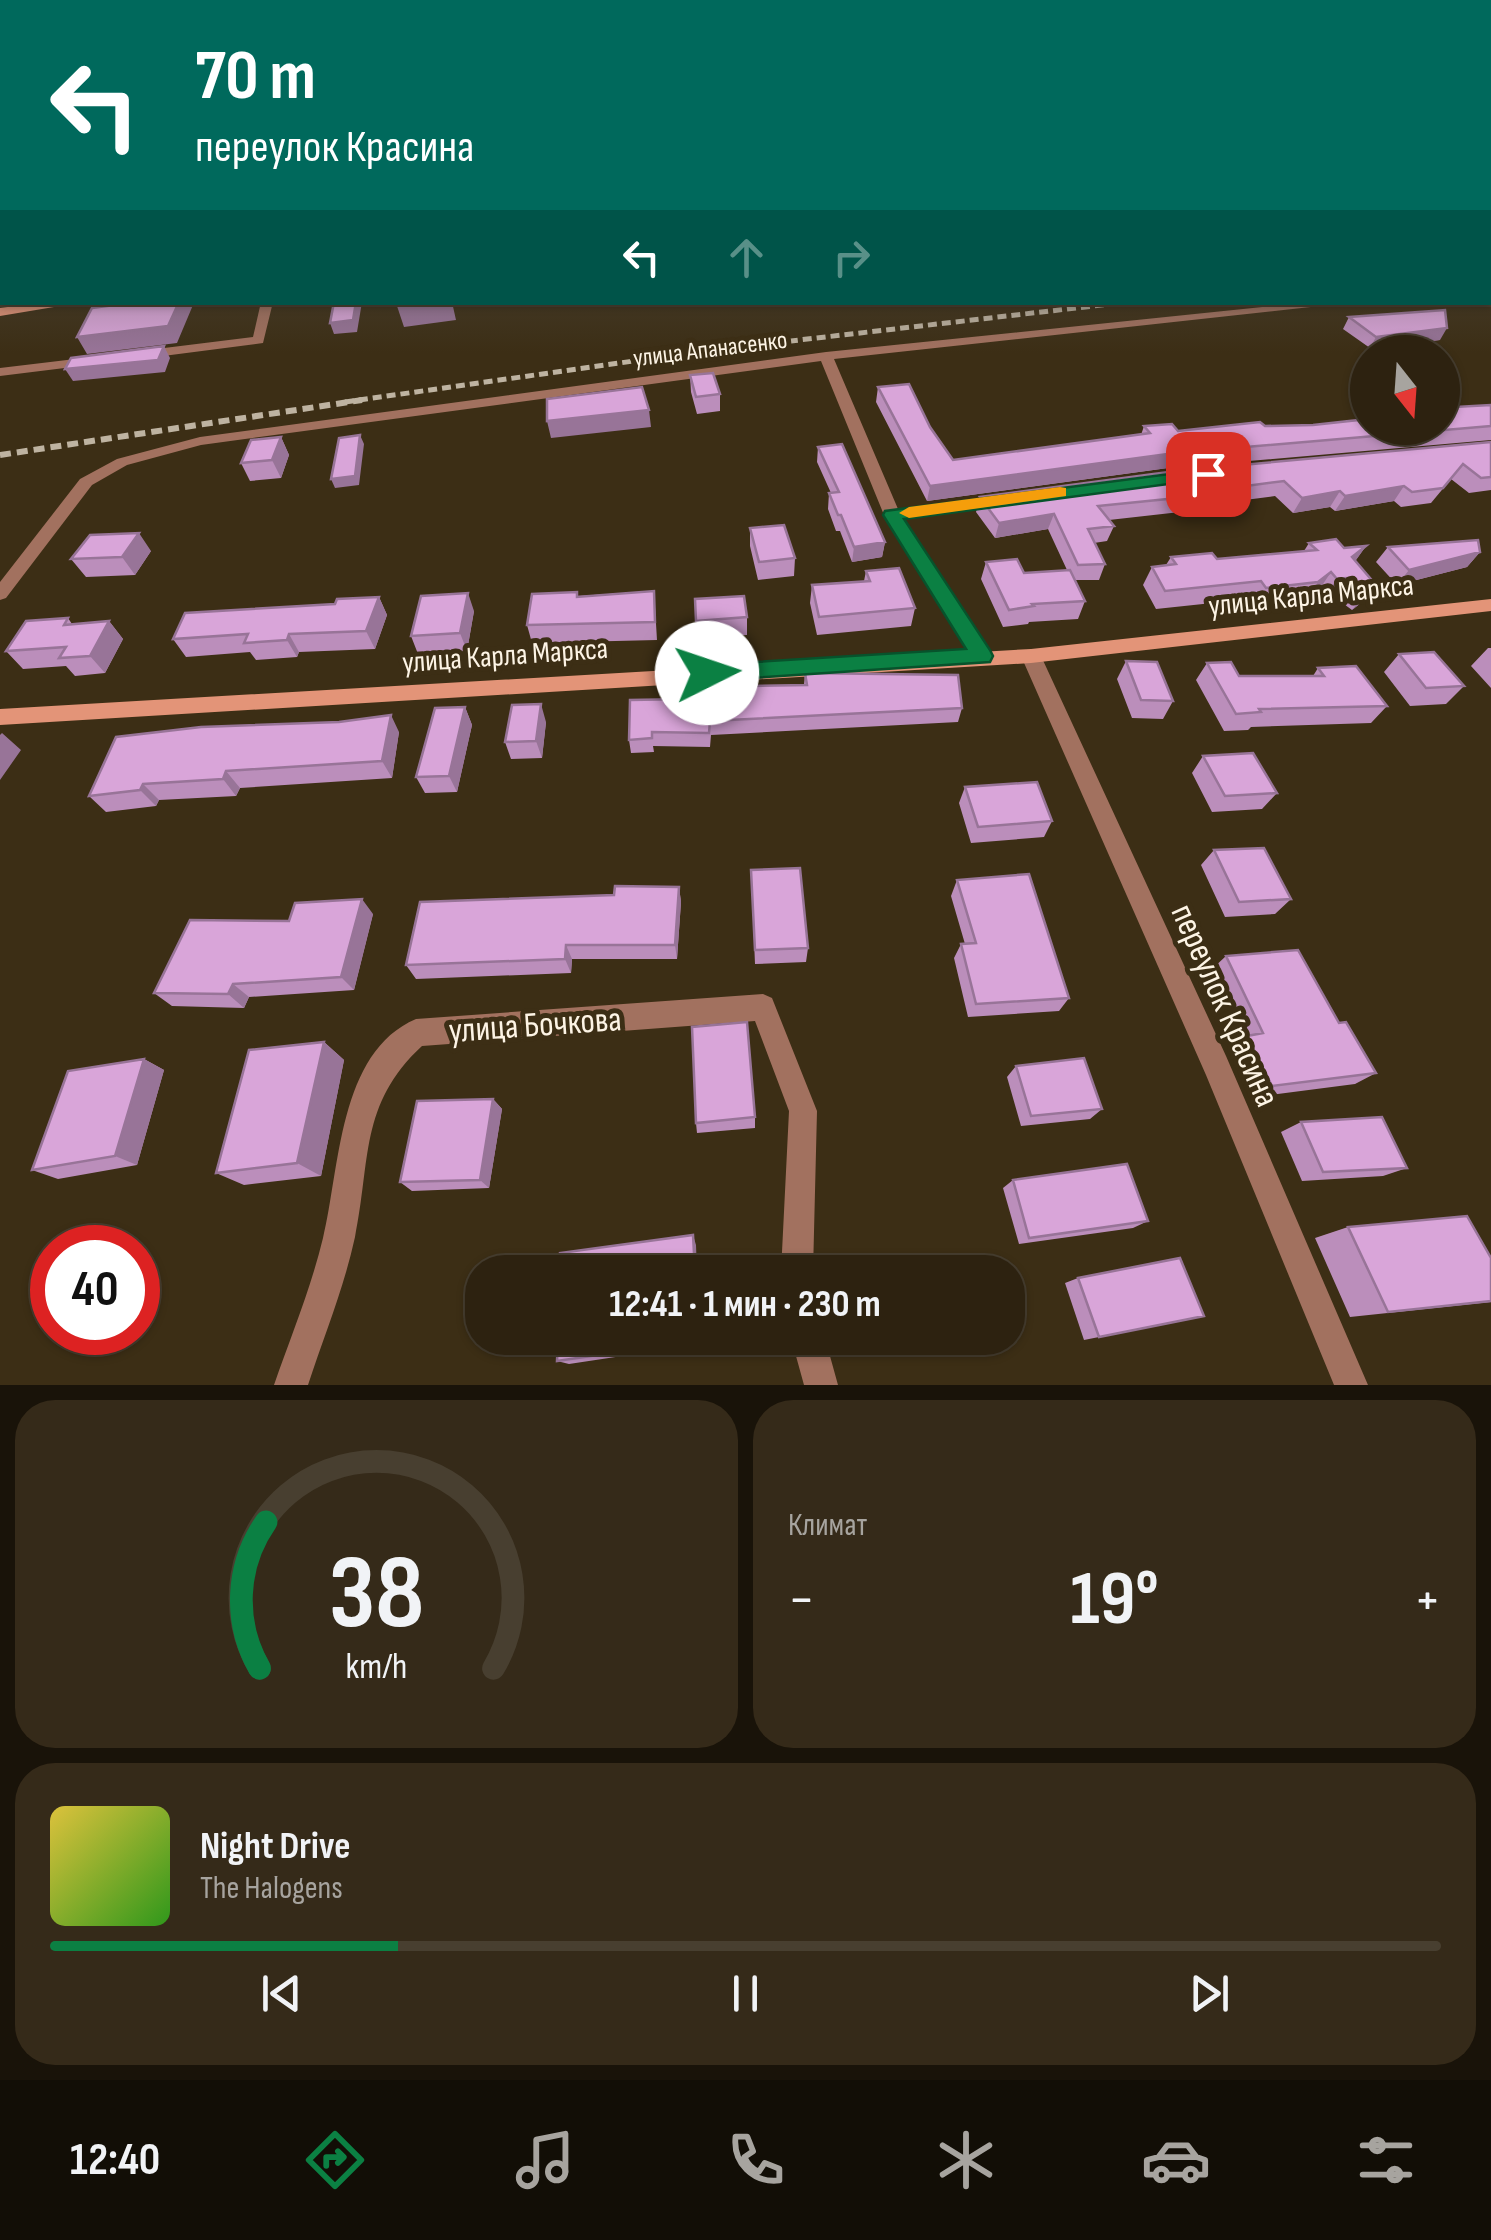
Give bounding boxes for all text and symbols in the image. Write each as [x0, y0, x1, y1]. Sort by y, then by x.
text: 70 m [195, 35, 316, 119]
icon: left [30, 40, 160, 170]
text: переулок Красина [195, 120, 474, 175]
icon: left [614, 230, 669, 285]
icon: ahead [719, 230, 774, 285]
icon: right [824, 230, 879, 285]
street label: улица Апанасенко [631, 325, 789, 374]
north arrow [1350, 335, 1460, 445]
map controls [1350, 335, 1460, 445]
pin [1166, 432, 1251, 517]
icon: arrive [1181, 447, 1236, 502]
street label: улица Карла Маркса [1207, 567, 1415, 625]
position arrow [655, 621, 759, 725]
street label: улица Карла Маркса [401, 631, 609, 681]
street label: переулок Красина [1161, 898, 1288, 1114]
street label: улица Бочкова [447, 998, 623, 1053]
speed limit sign: 40 [30, 1225, 160, 1355]
text: 12:41 · 1 мин · 230 m [609, 1282, 881, 1327]
text: Климат [788, 1506, 867, 1545]
text: 38 [329, 1532, 424, 1657]
text: 19° [1070, 1555, 1159, 1646]
text: − [788, 1567, 815, 1634]
text: + [1414, 1567, 1441, 1634]
text: km/h [346, 1646, 407, 1689]
text: Night Drive [200, 1824, 351, 1869]
text: The Halogens [200, 1869, 343, 1908]
icon: previous [254, 1966, 309, 2021]
icon: pause [718, 1966, 773, 2021]
icon: next [1182, 1966, 1237, 2021]
icon: directions [300, 2125, 370, 2195]
icon: music [510, 2125, 580, 2195]
icon: phone [721, 2125, 791, 2195]
icon: climate [931, 2125, 1001, 2195]
icon: car [1141, 2125, 1211, 2195]
icon: filters [1351, 2125, 1421, 2195]
text: 12:40 [70, 2133, 160, 2188]

